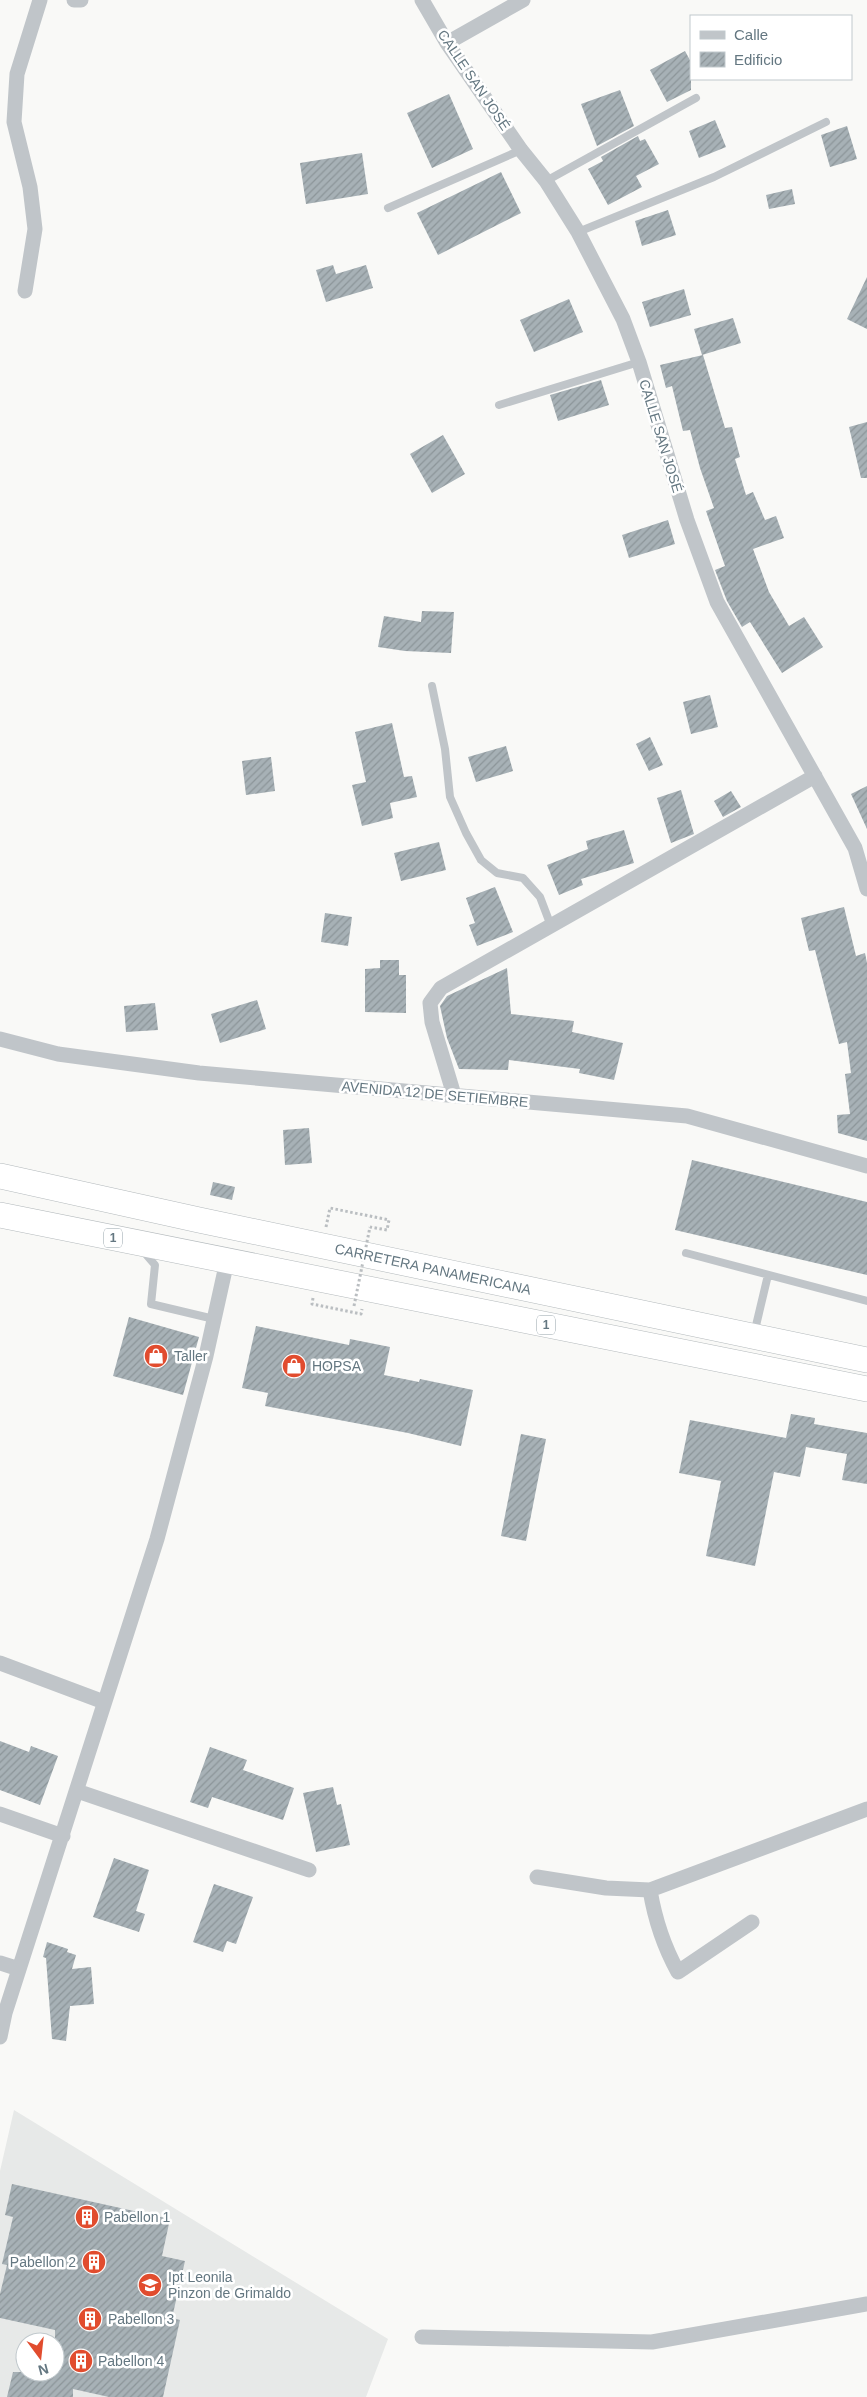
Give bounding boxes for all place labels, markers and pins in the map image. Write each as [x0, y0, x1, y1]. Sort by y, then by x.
shop icon: Taller [143, 1343, 169, 1369]
place label: Taller [174, 1348, 208, 1364]
shop icon: HOPSA [281, 1353, 307, 1379]
place label: HOPSA [312, 1358, 362, 1374]
building icon: Pabellon 1 [74, 2204, 100, 2230]
place label: Pabellon 1 [104, 2209, 170, 2225]
building icon: Pabellon 2 [81, 2249, 107, 2275]
place label: Pabellon 2 [10, 2254, 76, 2270]
place label: Ipt Leonila Pinzon de Grimaldo [168, 2269, 291, 2301]
school or university icon: Ipt Leonila Pinzon de Grimaldo [137, 2272, 163, 2298]
building icon: Pabellon 3 [77, 2306, 103, 2332]
place label: Pabellon 3 [108, 2311, 174, 2327]
building icon: Pabellon 4 [68, 2348, 94, 2374]
place label: Pabellon 4 [98, 2353, 164, 2369]

